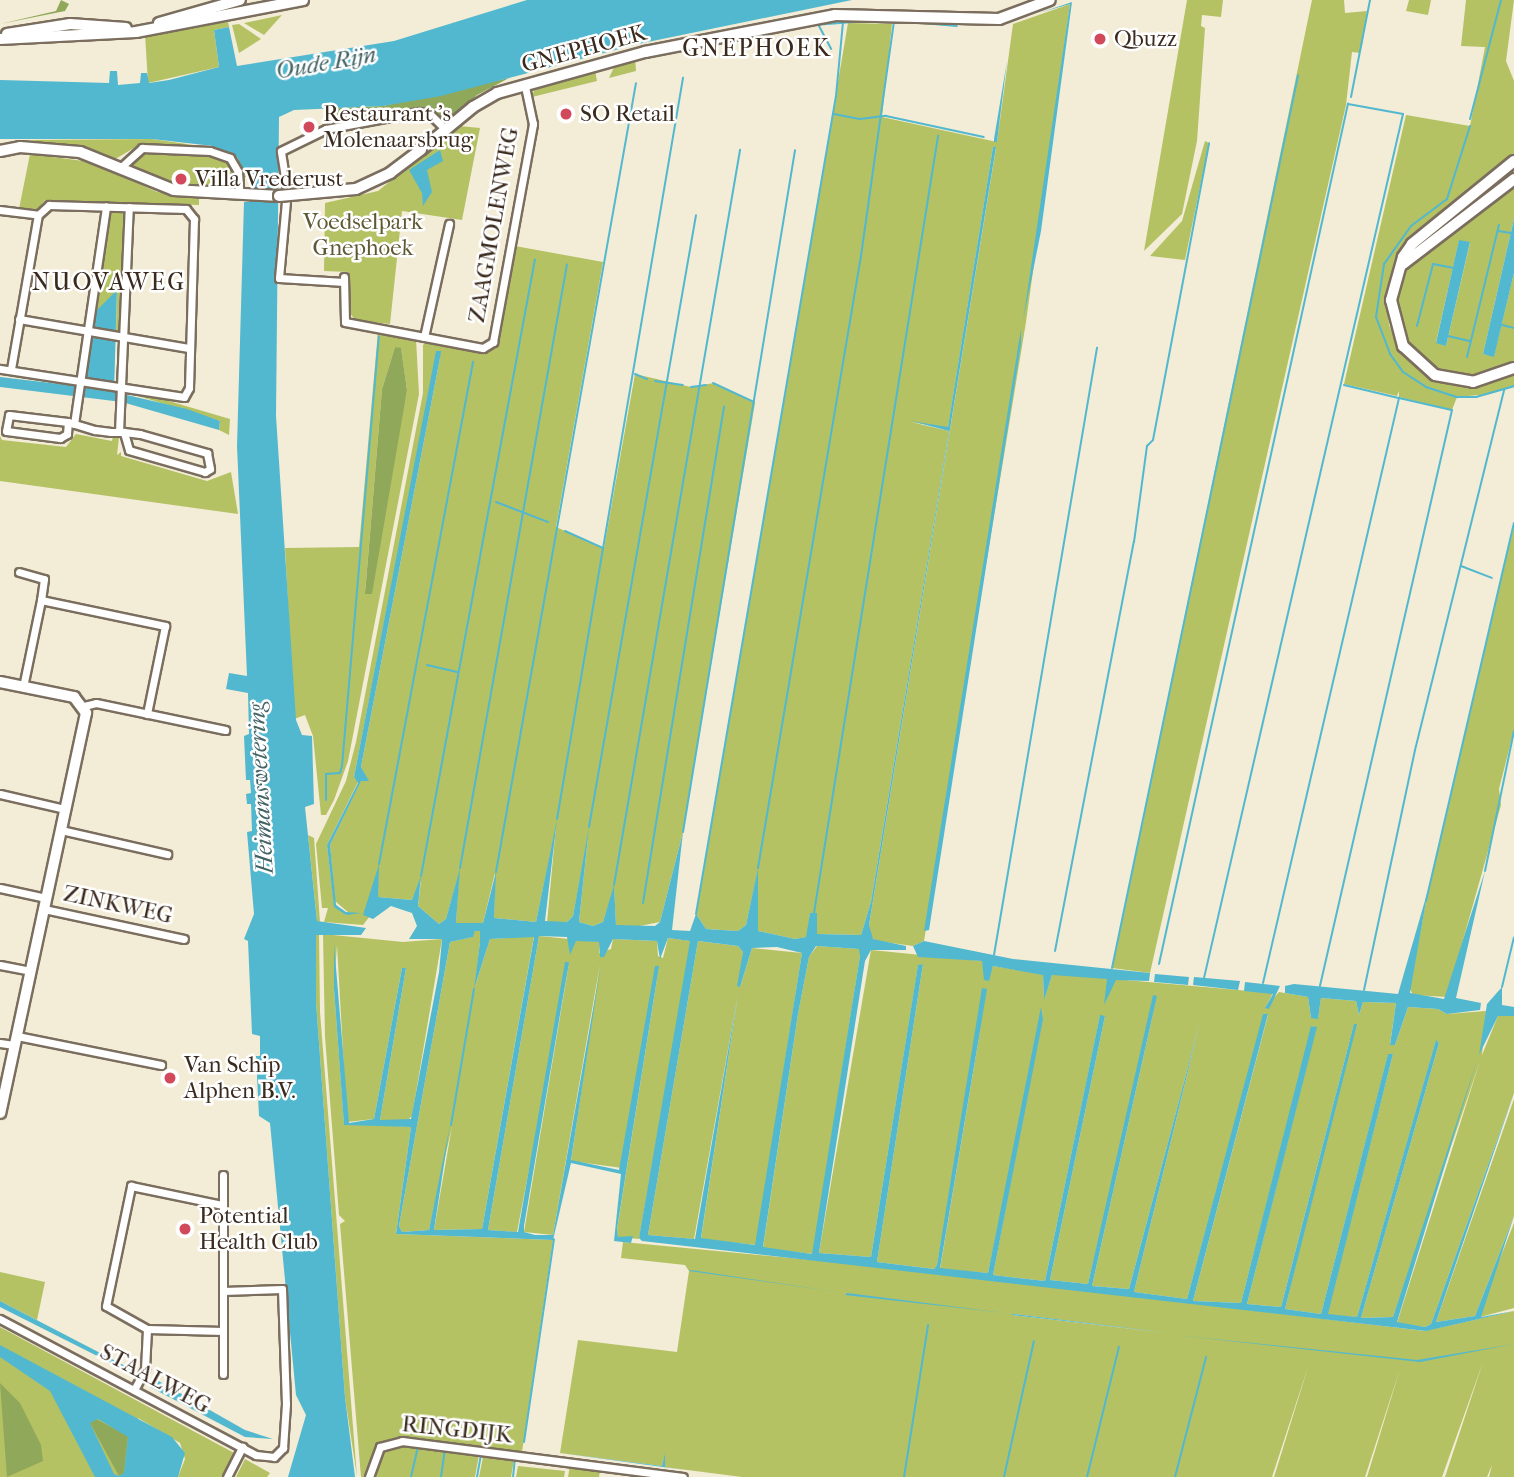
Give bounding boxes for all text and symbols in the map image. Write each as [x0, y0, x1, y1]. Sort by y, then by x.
street label: GNEPHOEK [519, 19, 649, 79]
place label: Qbuzz [1114, 25, 1177, 53]
marker: Qbuzz [1092, 31, 1108, 47]
district label: GNEPHOEK [683, 35, 831, 63]
water label: Oude Rijn [273, 40, 379, 86]
place label: Restaurant 's Molenaarsbrug [323, 100, 473, 154]
place label: SO Retail [580, 100, 675, 128]
marker: SO Retail [558, 106, 574, 122]
marker: Restaurant 's Molenaarsbrug [301, 119, 317, 135]
street label: ZAAGMOLENWEG [463, 125, 525, 325]
place label: Villa Vrederust [195, 165, 343, 193]
marker: Villa Vrederust [173, 171, 189, 187]
park label: Voedselpark Gnephoek [303, 208, 423, 262]
district label: NUOVAWEG [33, 269, 185, 297]
water label: Heimanswetering [242, 702, 280, 874]
street label: ZINKWEG [61, 880, 175, 930]
place label: Van Schip Alphen B.V. [184, 1051, 296, 1105]
marker: Van Schip Alphen B.V. [162, 1070, 178, 1086]
place label: Potential Health Club [199, 1202, 318, 1256]
marker: Potential Health Club [177, 1221, 193, 1237]
street label: STAALWEG [95, 1338, 215, 1420]
street label: RINGDIJK [400, 1410, 514, 1450]

